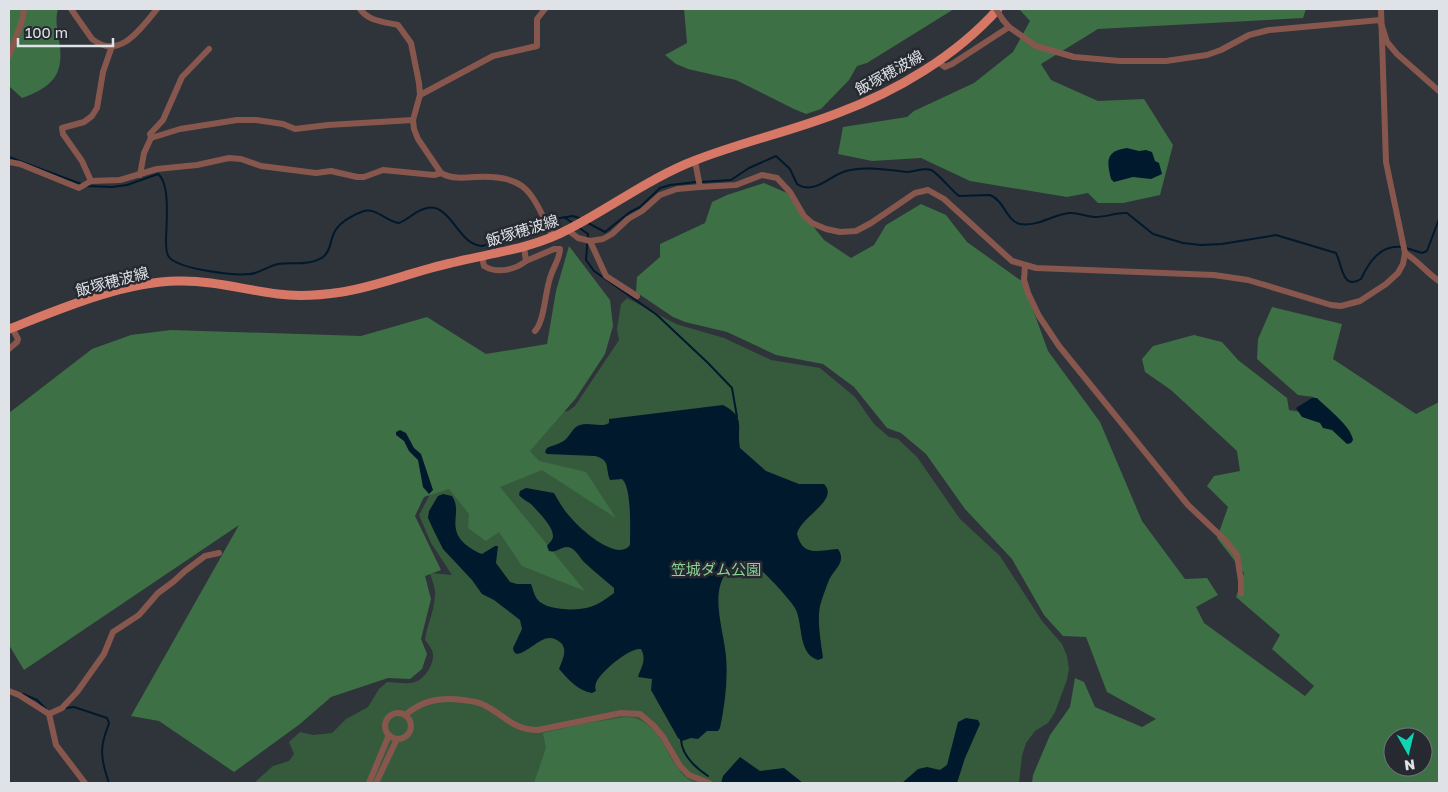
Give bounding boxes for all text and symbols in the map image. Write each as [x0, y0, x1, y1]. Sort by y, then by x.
scale bar [18, 15, 112, 47]
text: 100 m [25, 23, 68, 41]
street label: 飯塚穂波線 [852, 46, 926, 98]
street label: 飯塚穂波線 [483, 210, 561, 250]
street label: 飯塚穂波線 [73, 263, 151, 299]
park label: 笠城ダム公園 [671, 560, 761, 578]
north arrow [1383, 727, 1433, 777]
text: N [1403, 756, 1416, 775]

